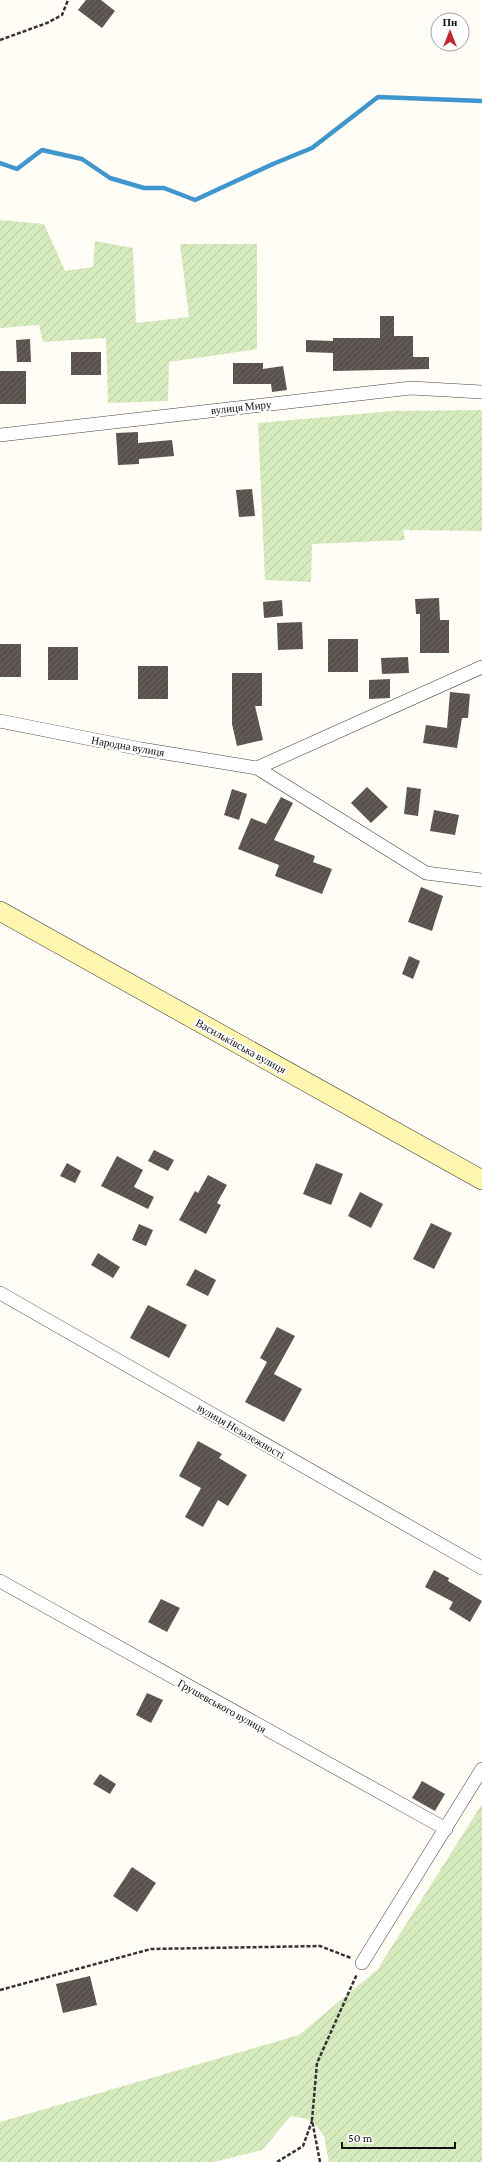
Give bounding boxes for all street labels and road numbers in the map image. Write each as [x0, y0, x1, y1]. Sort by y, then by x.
street label: вулиця Миру [210, 398, 272, 416]
street label: Народна вулиця [90, 734, 166, 758]
street label: Васильківська вулиця [194, 1016, 288, 1076]
street label: вулиця Незалежності [195, 1401, 287, 1461]
street label: Грушевського вулиця [176, 1677, 268, 1735]

